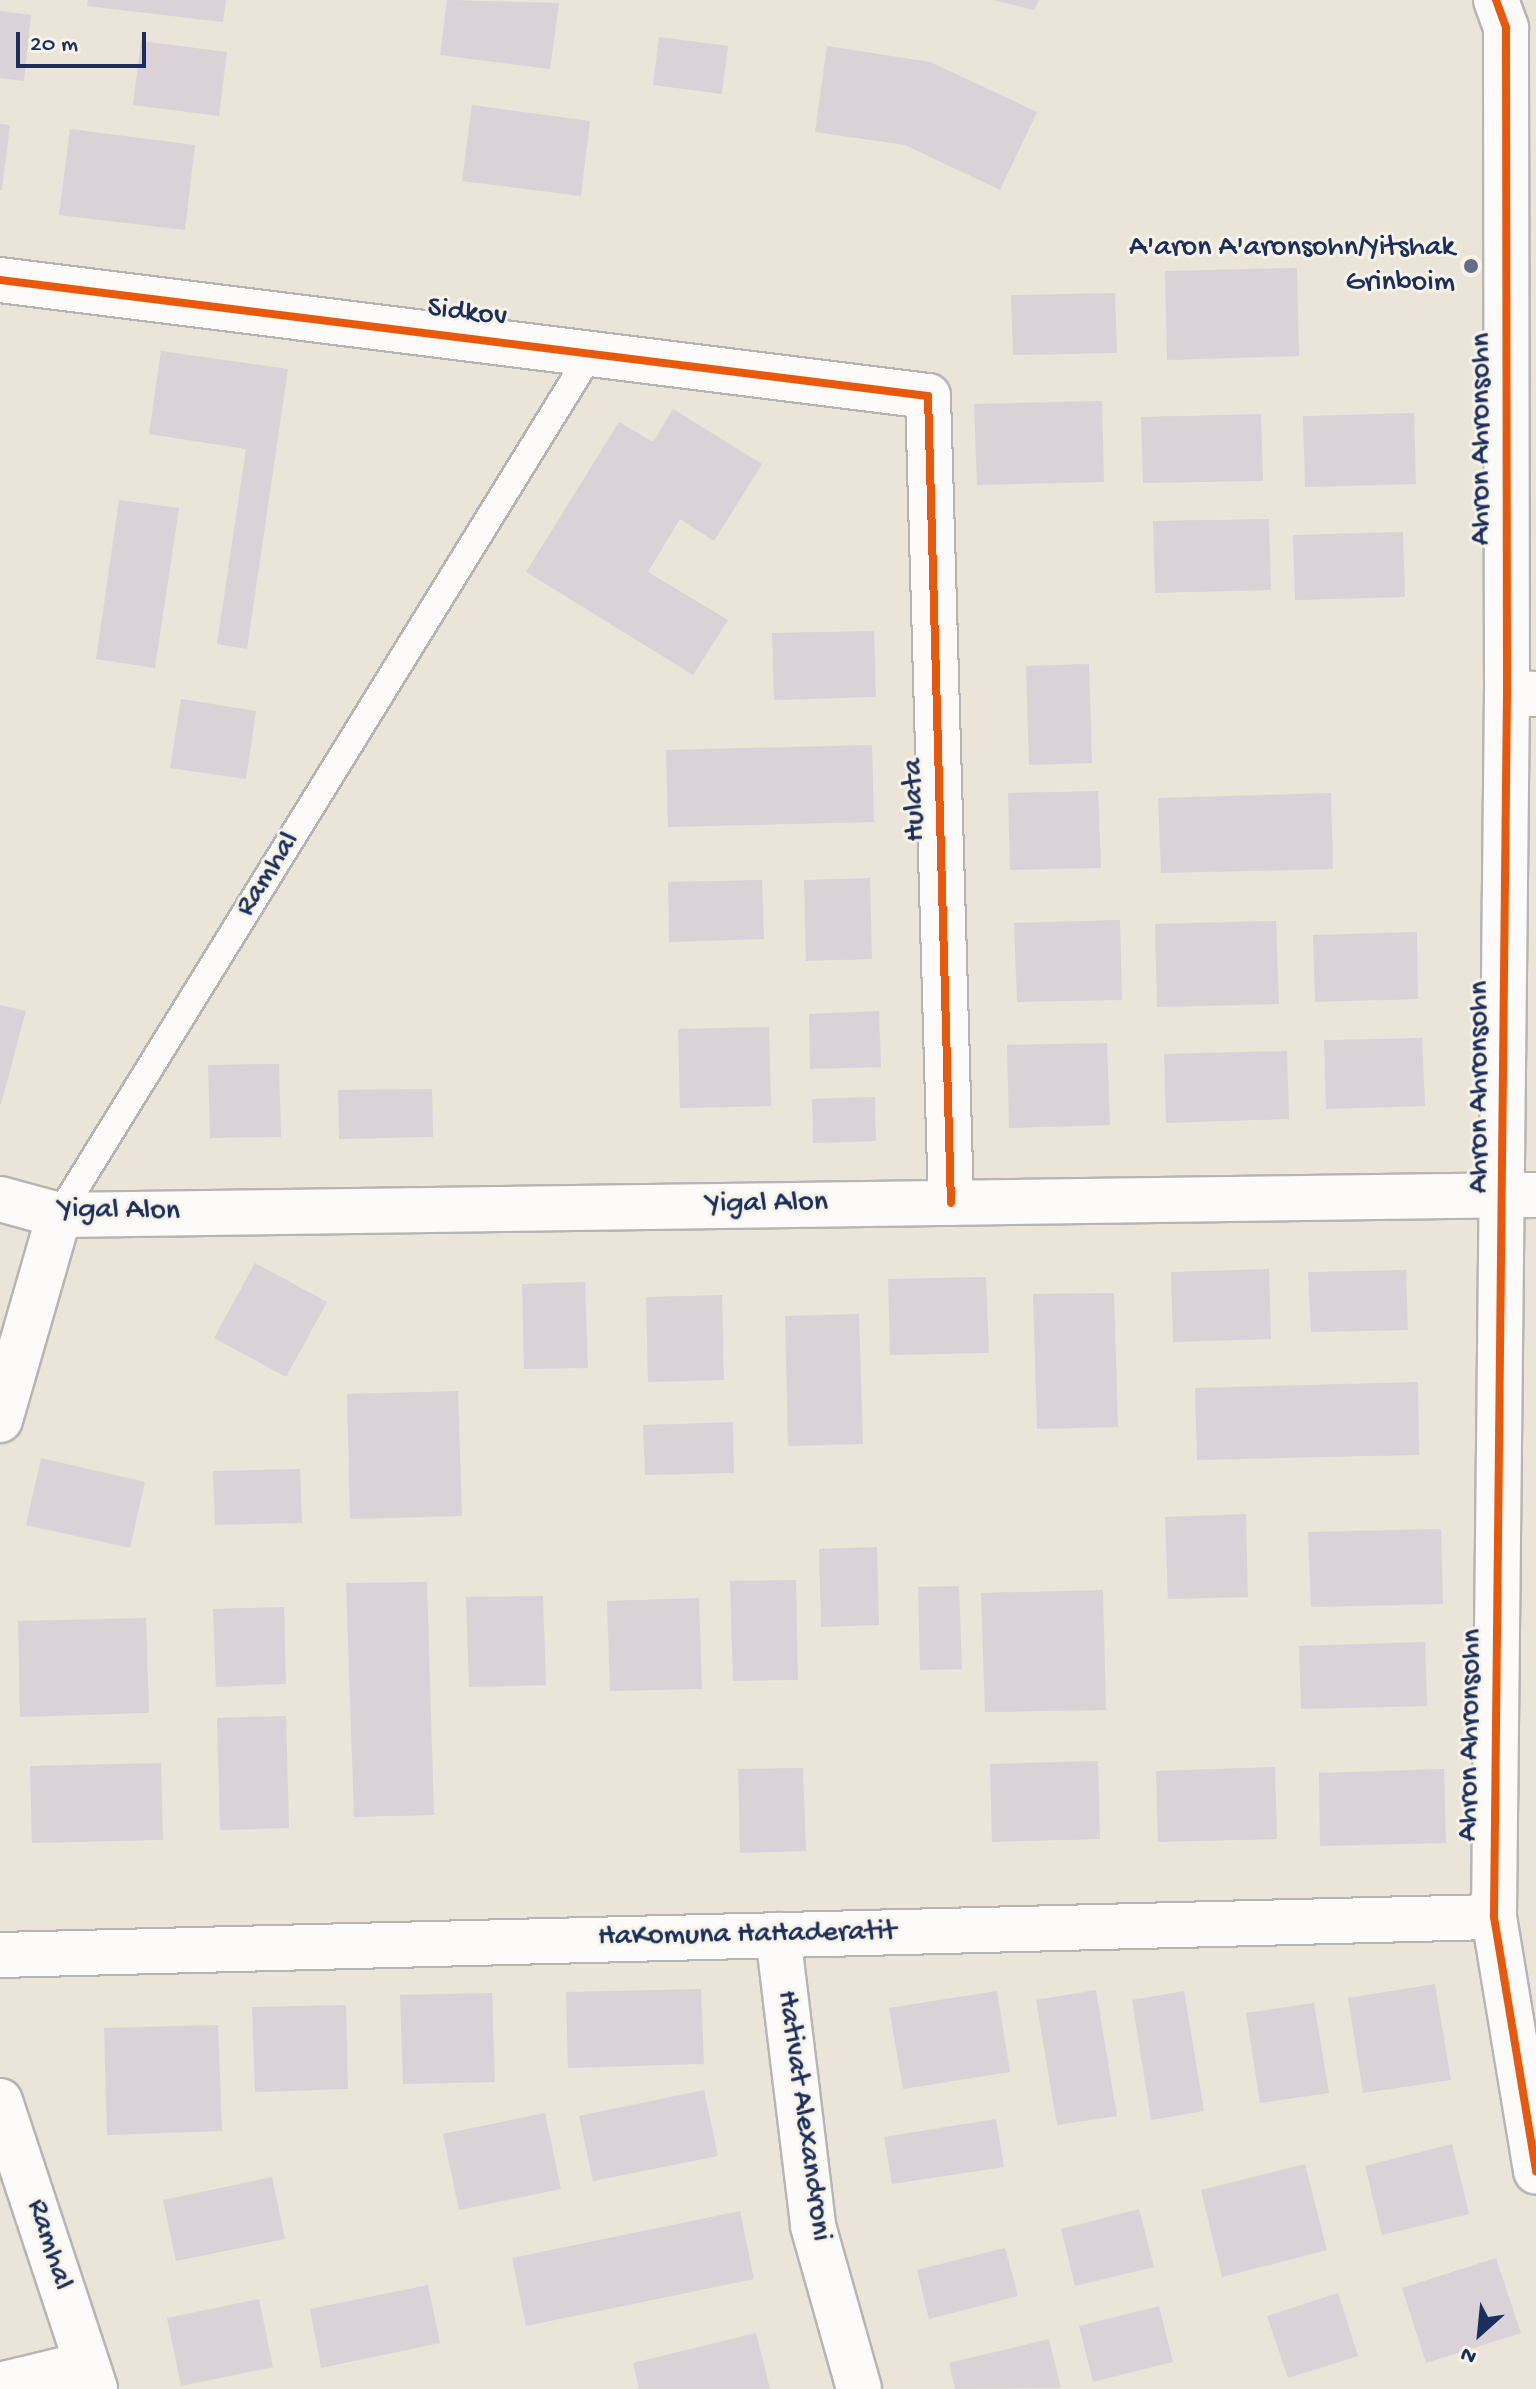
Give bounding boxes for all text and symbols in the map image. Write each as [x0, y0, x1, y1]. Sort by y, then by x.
scale bar [20, 16, 150, 66]
text: 20 m [30, 31, 78, 60]
place label: A'aron A'aronsohn/Yitshak Grinboim [1129, 231, 1455, 302]
marker: A'aron A'aronsohn/Yitshak Grinboim [1462, 257, 1480, 275]
street label: Sidkov [425, 291, 509, 337]
street label: Ahron Ahronsohn [1465, 333, 1501, 545]
street label: Hulata [897, 758, 935, 842]
street label: Ramhal [229, 826, 309, 924]
street label: Ahron Ahronsohn [1463, 981, 1499, 1193]
street label: Yigal Alon [706, 1186, 828, 1224]
street label: Yigal Alon [58, 1193, 180, 1231]
street label: Ahron Ahronsohn [1452, 1628, 1492, 1842]
street label: HaKomuna HaHaderatit [598, 1915, 896, 1957]
street label: Hativat Alexandroni [767, 1988, 837, 2244]
street label: Ramhal [17, 2195, 79, 2295]
north arrow [1440, 2293, 1520, 2373]
text: N [1457, 2340, 1481, 2369]

